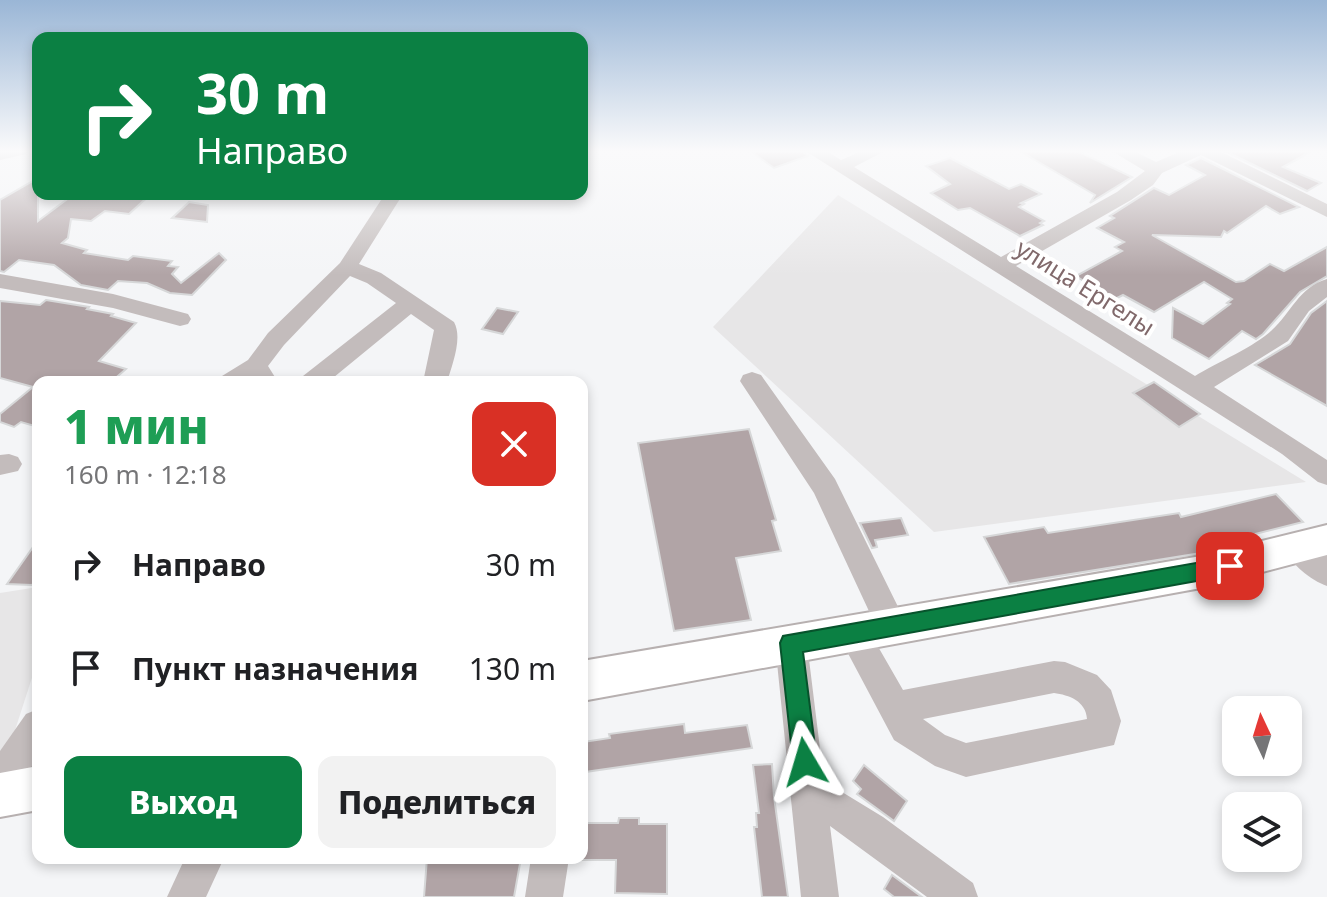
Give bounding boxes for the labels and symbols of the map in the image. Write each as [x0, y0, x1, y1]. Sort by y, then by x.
street label: улица Ергелы [1010, 231, 1162, 343]
pin [1196, 532, 1264, 600]
north arrow [1222, 696, 1302, 776]
position arrow [763, 720, 847, 804]

